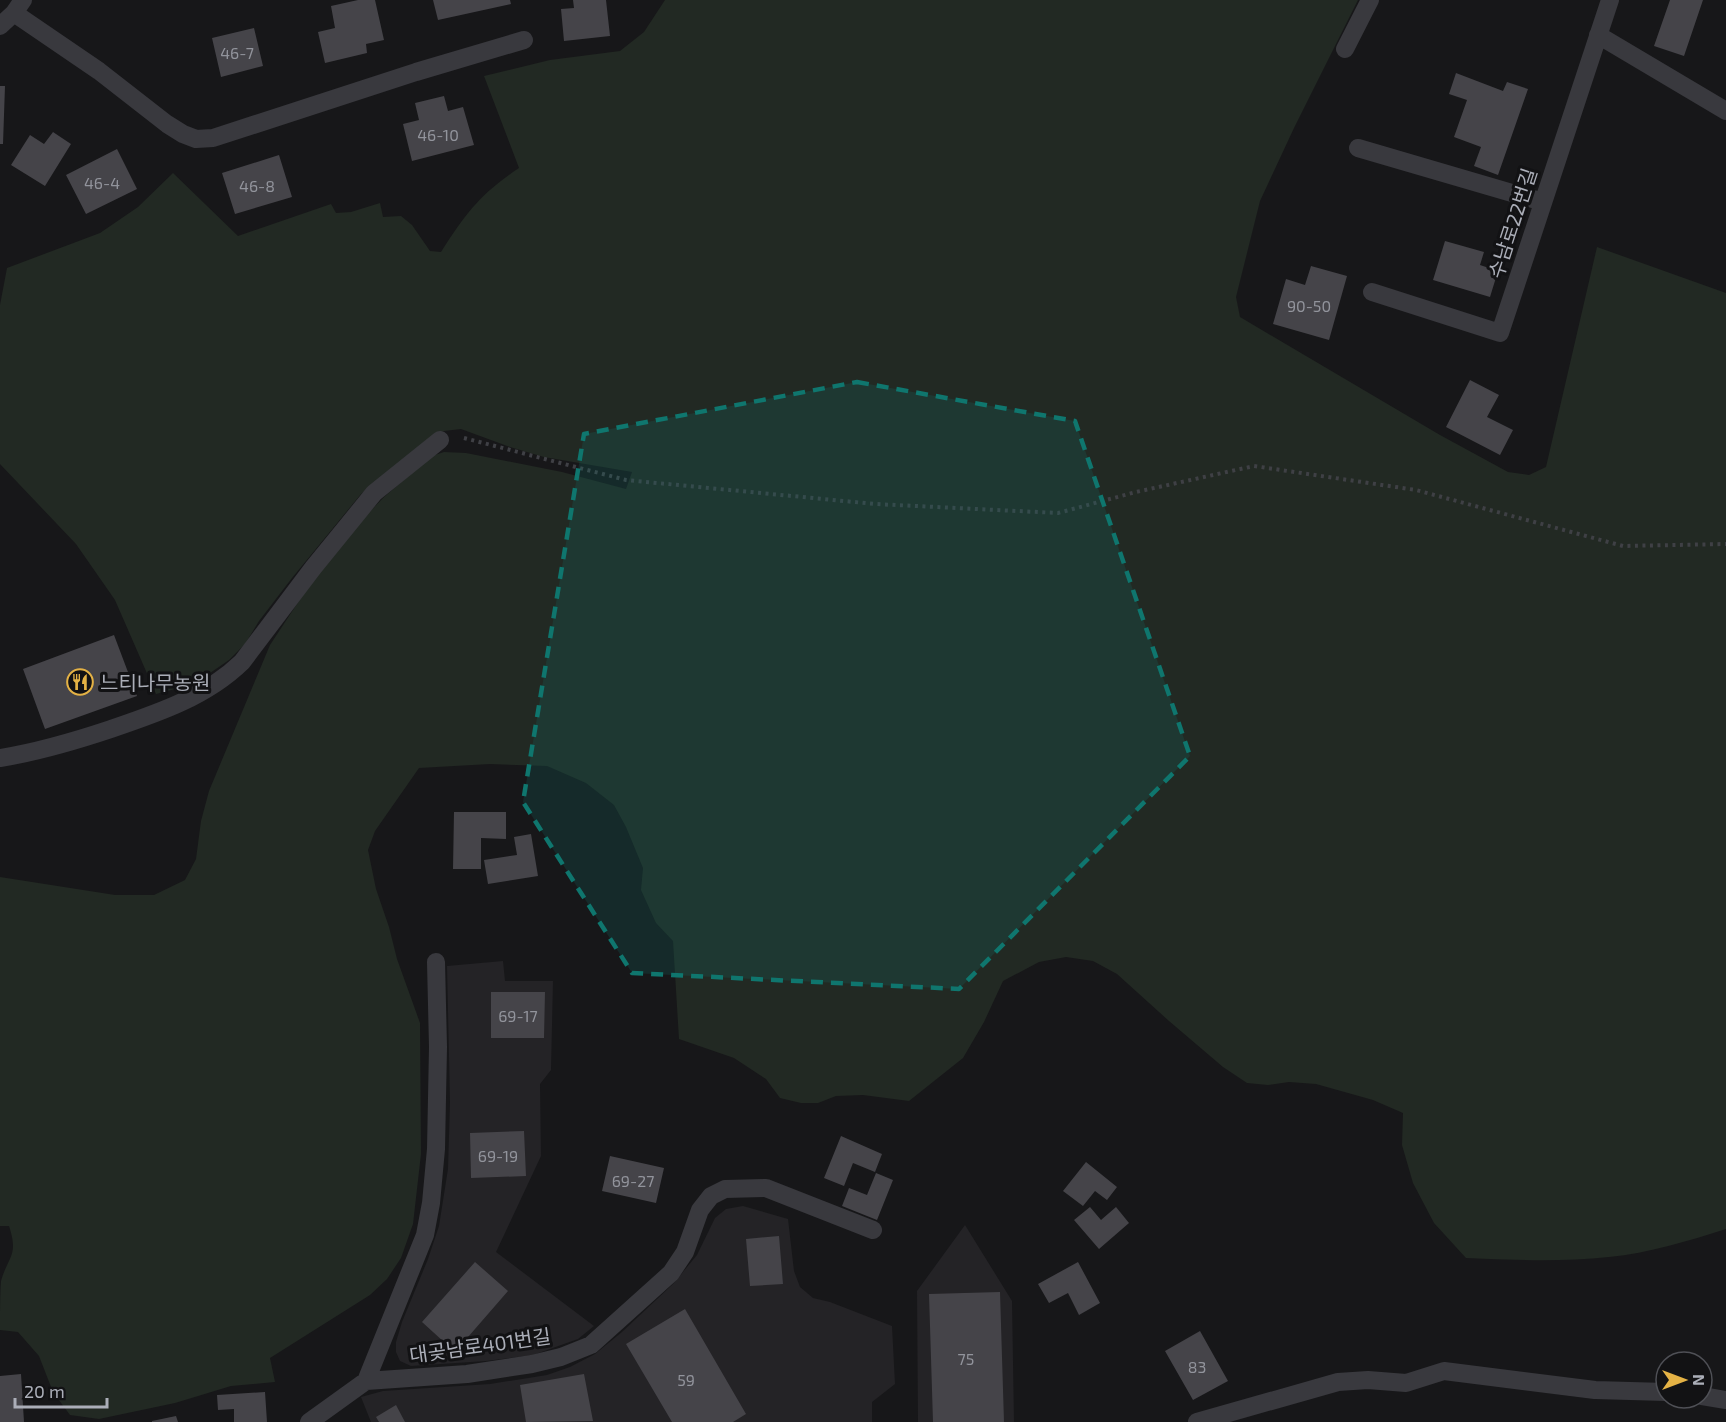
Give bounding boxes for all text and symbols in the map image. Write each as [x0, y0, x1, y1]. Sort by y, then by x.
house number: 46-7 [220, 43, 254, 62]
house number: 46-10 [417, 125, 459, 144]
street label: 수남로22번길 [1483, 165, 1541, 281]
house number: 46-4 [84, 173, 120, 192]
house number: 46-8 [239, 176, 275, 195]
house number: 90-50 [1287, 296, 1331, 315]
restaurant icon: 느티나무농원 [65, 667, 95, 697]
place label: 느티나무농원 [100, 670, 210, 694]
house number: 69-17 [498, 1006, 538, 1025]
house number: 69-19 [478, 1146, 518, 1165]
house number: 69-27 [612, 1171, 654, 1190]
street label: 대곶남로401번길 [408, 1323, 552, 1367]
house number: 75 [958, 1349, 974, 1368]
north arrow [1654, 1350, 1714, 1410]
house number: 83 [1188, 1357, 1206, 1376]
house number: 59 [677, 1370, 695, 1389]
scale bar [15, 1371, 106, 1409]
text: N [1690, 1374, 1709, 1386]
text: 20 m [24, 1380, 65, 1402]

